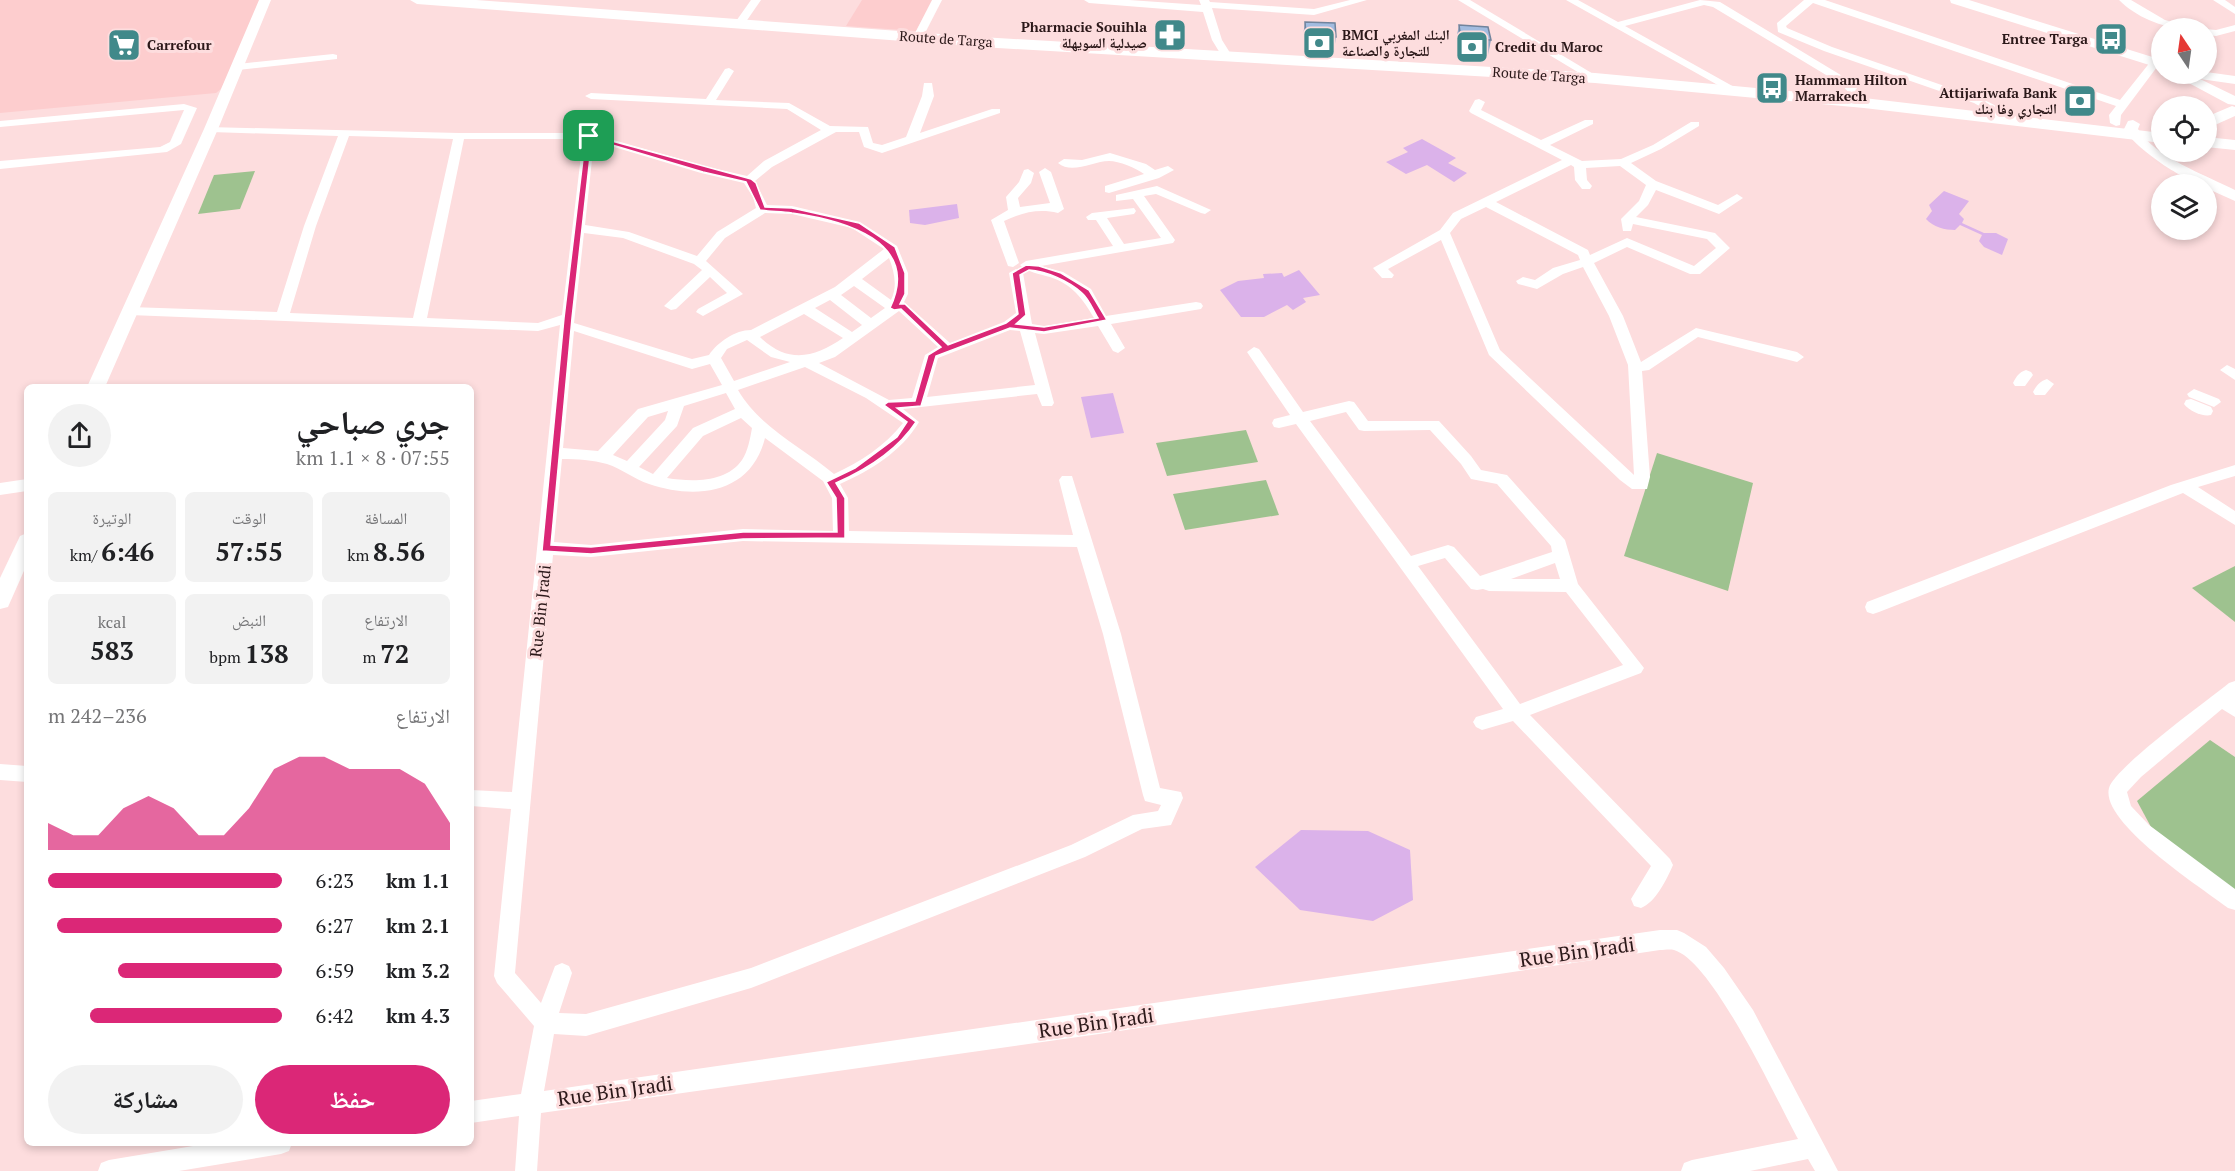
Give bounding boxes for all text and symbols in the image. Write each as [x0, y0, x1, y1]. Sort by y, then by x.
place label: Pharmacie Souihla صيدلية السويهلة [1021, 17, 1147, 52]
pharmacy icon: Pharmacie Souihla صيدلية السويهلة [1152, 17, 1188, 53]
north arrow [2151, 18, 2217, 84]
map controls [2151, 18, 2217, 240]
bus stop icon: Entree Targa [2093, 21, 2129, 57]
bank icon: BMCI البنك المغربي للتجارة والصناعة [1301, 25, 1337, 61]
place label: BMCI البنك المغربي للتجارة والصناعة [1342, 25, 1450, 60]
street label: Route de Targa [899, 26, 993, 51]
supermarket icon: Carrefour [106, 27, 142, 63]
bank icon: Credit du Maroc [1454, 29, 1490, 65]
place label: Entree Targa [2002, 29, 2088, 48]
place label: Carrefour [147, 35, 212, 54]
place label: Credit du Maroc [1495, 37, 1603, 56]
street label: Route de Targa [1492, 62, 1586, 87]
bus stop icon: Hammam Hilton Marrakech [1754, 70, 1790, 106]
place label: Hammam Hilton Marrakech [1795, 70, 1907, 105]
place label: Attijariwafa Bank التجاري وفا بنك [1939, 83, 2058, 120]
bank icon: Attijariwafa Bank التجاري وفا بنك [2062, 83, 2098, 119]
button: locate [2151, 96, 2217, 162]
pin [563, 110, 614, 161]
icon: arrive [572, 119, 605, 152]
button: layers [2151, 174, 2217, 240]
text: جري صباحي [296, 400, 450, 443]
button: share [48, 404, 111, 467]
text: 07:55 · 8 × 1.1 km [296, 444, 450, 471]
text: الوتيرة [93, 507, 131, 529]
text: الوقت [232, 507, 266, 529]
text: المسافة [365, 507, 407, 529]
text: 6:46 [101, 534, 154, 568]
text: 57:55 [215, 534, 283, 568]
text: 8.56 [373, 534, 425, 568]
text: /km [70, 544, 101, 566]
text: km [347, 544, 373, 566]
street label: Rue Bin Jradi [524, 564, 556, 658]
text: النبض [232, 609, 266, 631]
text: الارتفاع [364, 609, 408, 631]
text: kcal [98, 611, 126, 633]
text: 583 [90, 633, 134, 667]
text: 138 [245, 636, 289, 670]
text: 72 [380, 636, 410, 670]
text: bpm [209, 646, 245, 668]
text: m [362, 646, 380, 668]
text: 236–242 m [48, 702, 147, 729]
text: الارتفاع [395, 702, 450, 729]
text: 6:23 [315, 867, 354, 894]
text: 1.1 km [386, 867, 450, 894]
text: 6:27 [315, 912, 354, 939]
text: 2.1 km [386, 912, 450, 939]
street label: Rue Bin Jradi [1518, 930, 1636, 973]
text: 6:59 [315, 957, 354, 984]
text: 3.2 km [386, 957, 450, 984]
street label: Rue Bin Jradi [1037, 1001, 1155, 1044]
text: 6:42 [315, 1002, 354, 1029]
text: 4.3 km [386, 1002, 450, 1029]
button: مشاركة [48, 1065, 243, 1134]
button: حفظ [255, 1065, 450, 1134]
street label: Rue Bin Jradi [556, 1069, 674, 1112]

